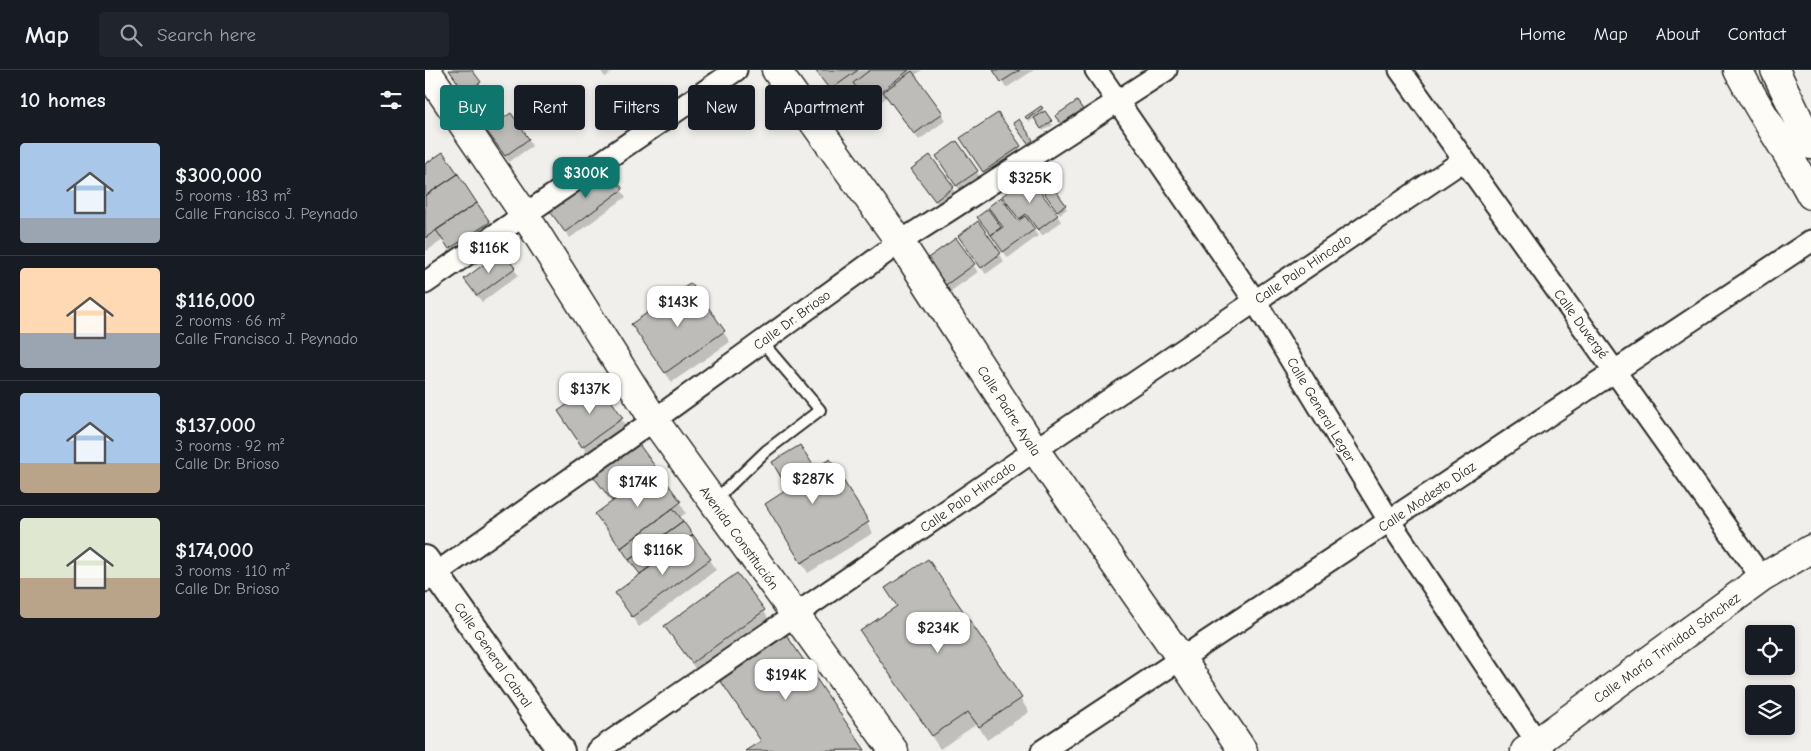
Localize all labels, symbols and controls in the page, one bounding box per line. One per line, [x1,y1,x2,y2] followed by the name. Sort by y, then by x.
[99,12,449,57] search box
[25,21,69,49] text: Map
[117,21,145,49] icon: search
[157,24,256,46] text: Search here
[1519,24,1566,45] text: Home
[1594,24,1628,45] text: Map
[1656,24,1700,45] text: About
[1728,24,1786,45] text: Contact
[440,85,504,130] chip: Buy
[514,85,585,130] chip: Rent
[595,85,678,130] chip: Filters
[688,85,755,130] chip: New
[765,85,882,130] chip: Apartment
[377,86,405,114] icon: filters
[20,88,106,112] text: 10 homes
[551,156,621,199] pin: $300K
[995,162,1065,204] pin: $325K
[60,163,120,223] icon: home
[175,163,262,187] text: $300,000
[564,164,608,182] text: $300K
[1009,169,1052,187] text: $325K
[175,187,291,205] text: 5 rooms · 183 m²
[175,205,358,223] text: Calle Francisco J. Peynado
[1251,230,1355,308] street label: Calle Palo Hincado
[454,232,524,274] pin: $116K
[469,239,509,257] text: $116K
[643,286,713,328] pin: $143K
[750,286,834,354] street label: Calle Dr. Brioso
[1550,286,1612,362] street label: Calle Duvergé
[60,288,120,348] icon: home
[175,288,255,312] text: $116,000
[658,293,698,311] text: $143K
[175,312,285,330] text: 2 rooms · 66 m²
[175,330,358,348] text: Calle Francisco J. Peynado
[1283,354,1359,466] street label: Calle General Leger
[973,363,1045,459] street label: Calle Padre Ayala
[555,372,625,415] pin: $137K
[570,380,610,398] text: $137K
[60,413,120,473] icon: home
[175,413,256,437] text: $137,000
[175,437,284,455] text: 3 rooms · 92 m²
[175,455,279,473] text: Calle Dr. Brioso
[917,458,1019,536] street label: Calle Palo Hincado
[1375,458,1479,536] street label: Calle Modesto Díaz
[778,462,848,505] pin: $287K
[603,466,673,508] pin: $174K
[792,470,834,488] text: $287K
[619,473,657,491] text: $174K
[696,483,782,593] street label: Avenida Constitución
[628,534,698,576] pin: $116K
[60,538,120,598] icon: home
[175,538,254,562] text: $174,000
[643,541,683,559] text: $116K
[175,562,290,580] text: 3 rooms · 110 m²
[175,580,279,598] text: Calle Dr. Brioso
[1590,589,1744,707] street label: Calle María Trinidad Sánchez
[450,599,536,711] street label: Calle General Cabral
[903,612,973,654] pin: $234K
[917,619,959,637] text: $234K
[1745,625,1795,735] map controls
[1745,625,1795,675] button: locate
[751,658,821,701] pin: $194K
[766,666,806,684] text: $194K
[1745,685,1795,735] button: layers

